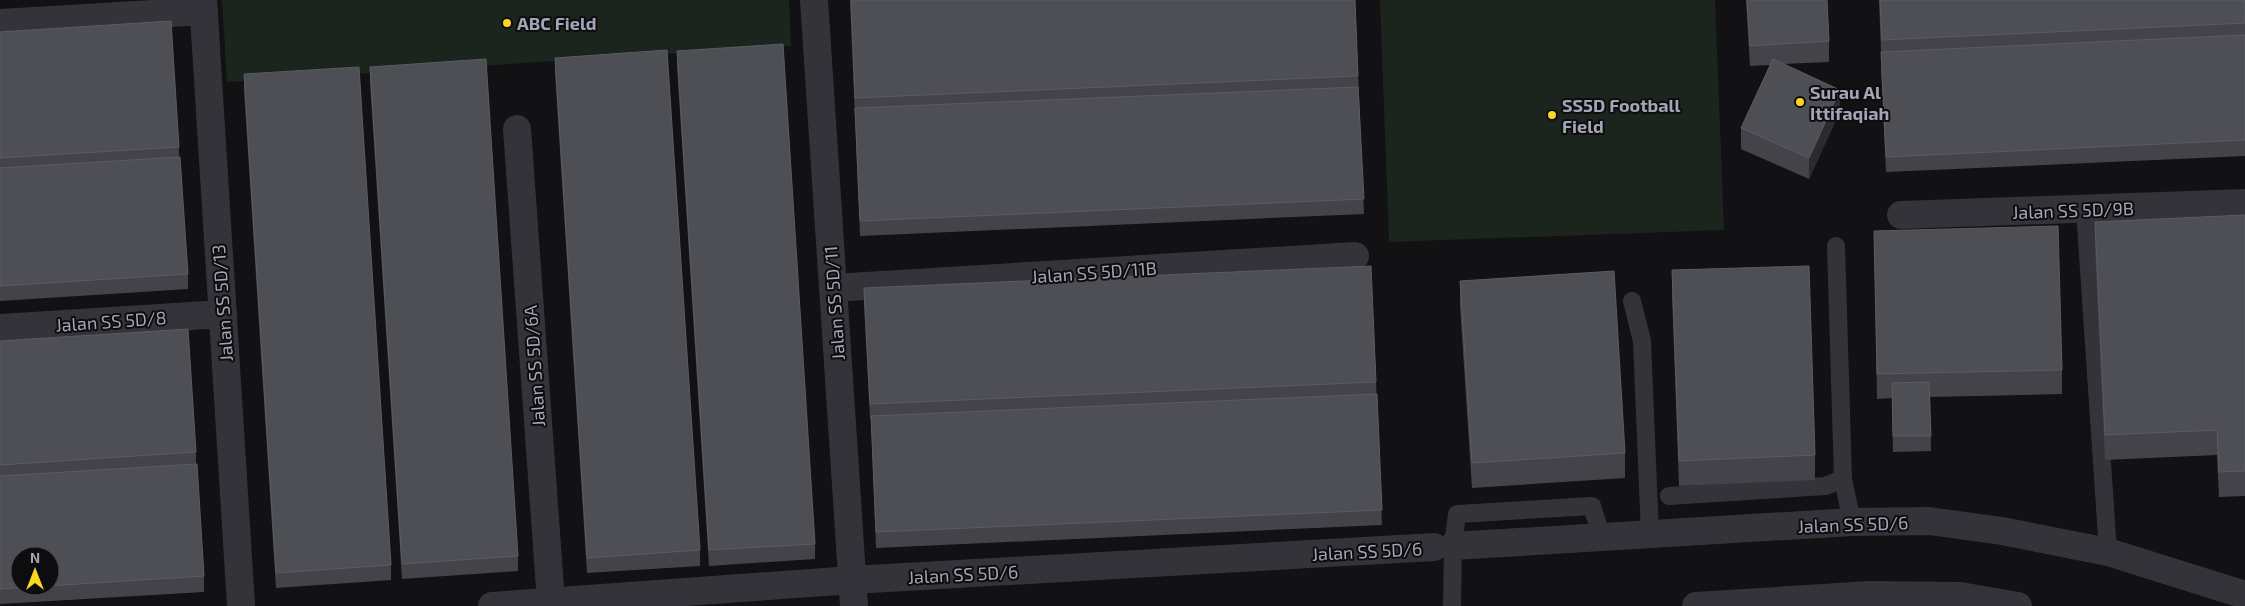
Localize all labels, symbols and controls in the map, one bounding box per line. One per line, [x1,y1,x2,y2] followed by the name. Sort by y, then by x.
[517,12,597,34] place label: ABC Field
[501,17,513,29] marker: ABC Field
[1810,81,1889,124] place label: Surau Al Ittifaqiah
[1562,94,1680,137] place label: SS5D Football Field
[1794,96,1806,108] marker: Surau Al Ittifaqiah
[1546,109,1558,121] marker: SS5D Football Field
[2012,197,2134,223] street label: Jalan SS 5D/9B
[207,244,237,362] street label: Jalan SS 5D/13
[819,245,849,361] street label: Jalan SS 5D/11
[1030,257,1158,287] street label: Jalan SS 5D/11B
[519,304,549,428] street label: Jalan SS 5D/6A
[55,306,167,336] street label: Jalan SS 5D/8
[1797,511,1909,537] street label: Jalan SS 5D/6
[1311,537,1423,565] street label: Jalan SS 5D/6
[10,546,60,596] north arrow
[30,549,40,566] text: N
[907,560,1019,588] street label: Jalan SS 5D/6

